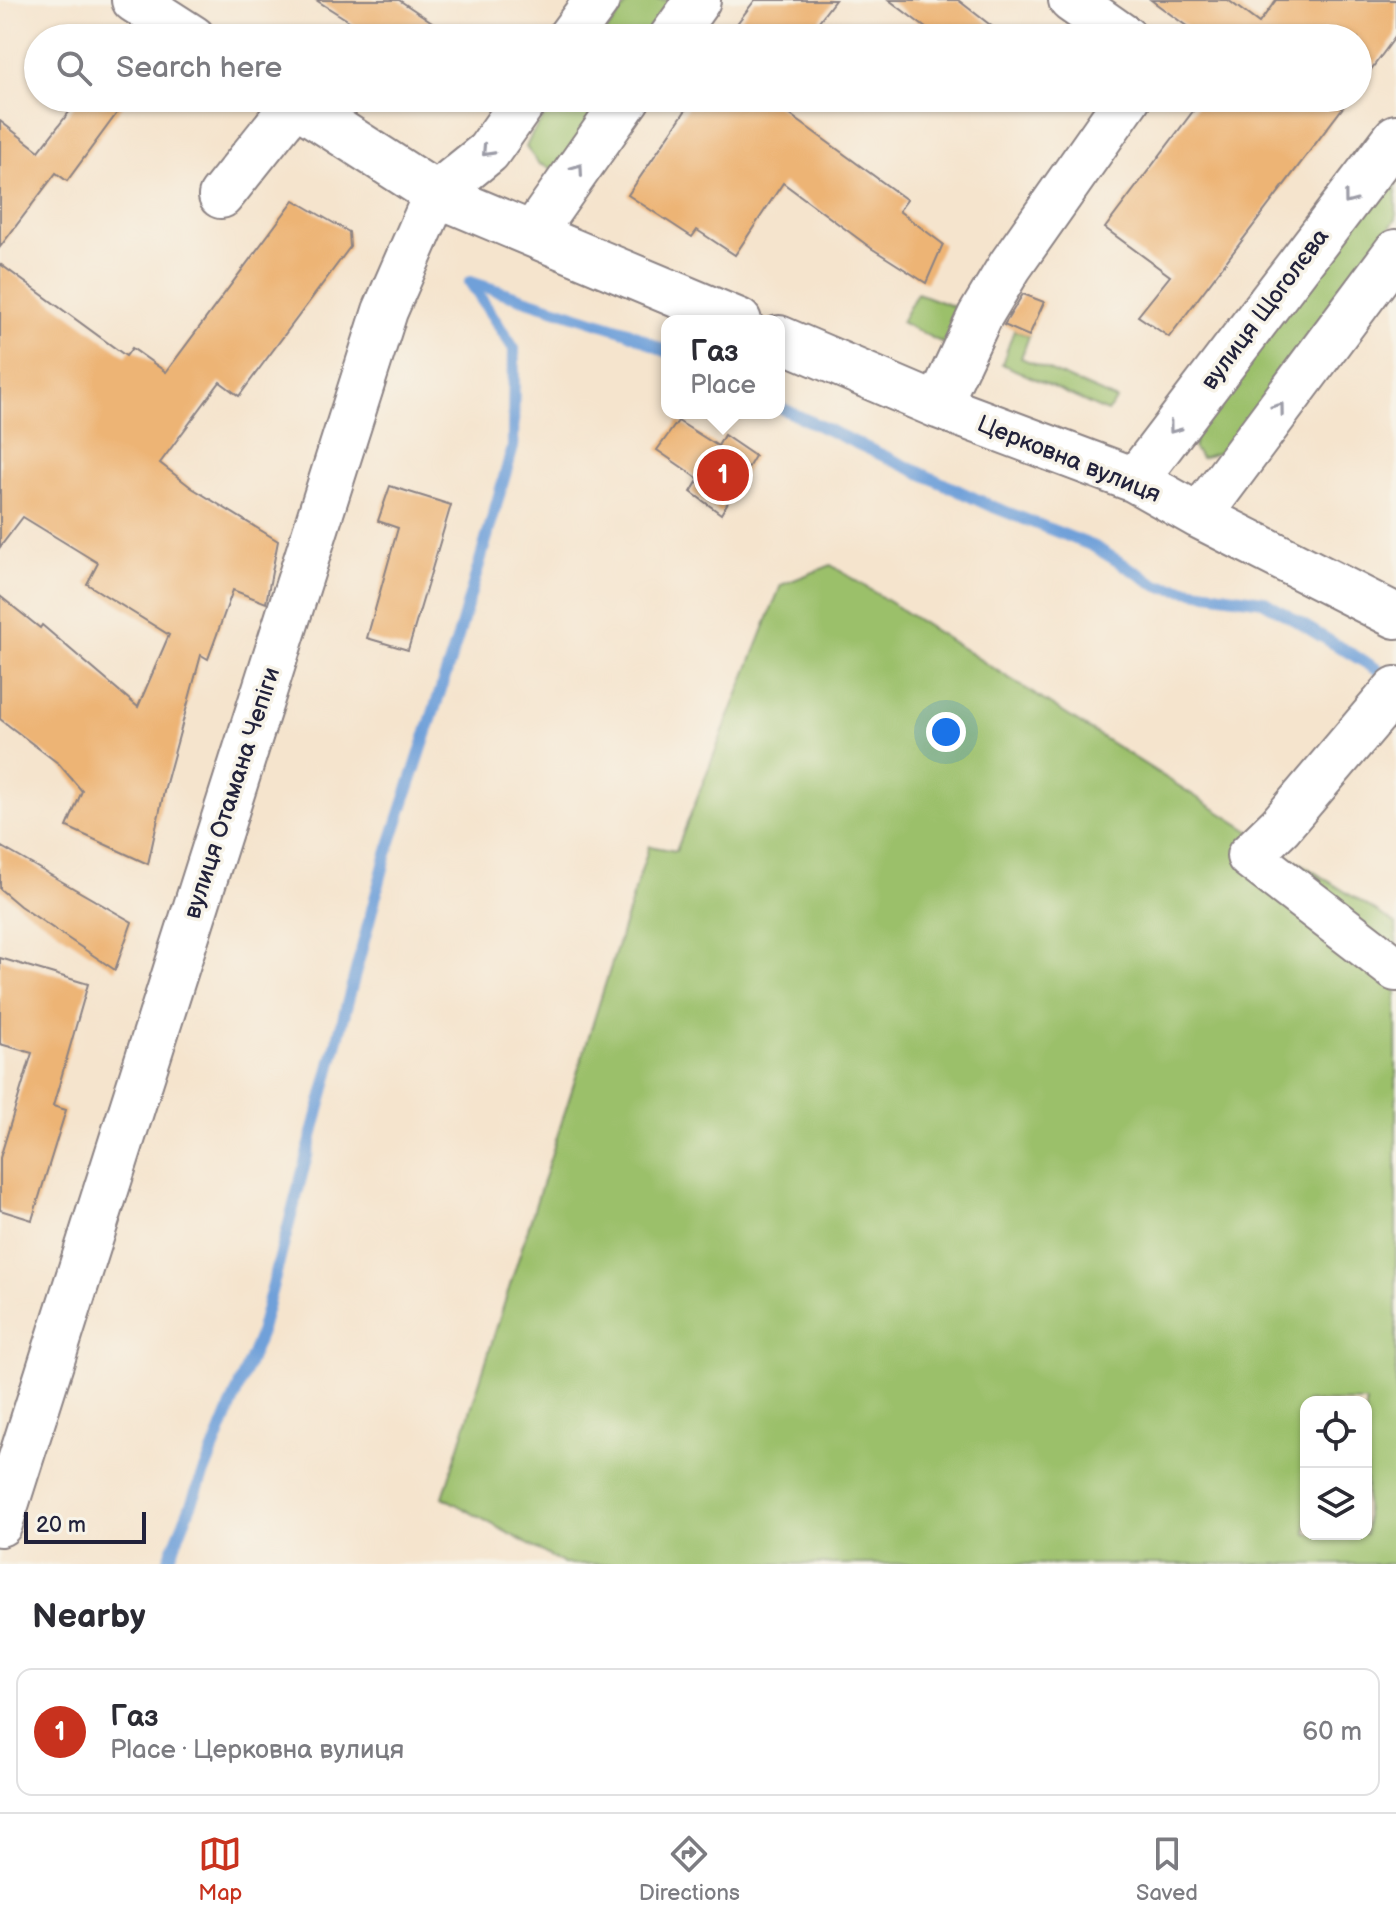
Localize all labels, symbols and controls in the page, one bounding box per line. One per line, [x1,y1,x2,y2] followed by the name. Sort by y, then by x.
[24,24,1372,112] search box
[52,46,96,90] icon: search
[116,50,282,86] text: Search here
[481,142,496,156] one-way arrow
[568,164,583,178] one-way arrow
[1344,190,1358,205] one-way arrow
[1195,223,1335,395] street label: вулиця Щоголєва
[661,315,785,419] popup
[690,334,739,370] text: Газ
[690,370,756,401] text: Place
[1270,403,1284,417] one-way arrow
[973,409,1165,509] street label: Церковна вулиця
[1170,420,1184,434] one-way arrow
[697,445,749,505] pin: 1
[178,664,286,922] street label: вулиця Отамана Чепіги
[926,712,966,752] your location
[1300,1396,1372,1540] map controls
[1300,1396,1372,1468] button: locate
[1300,1468,1372,1540] button: layers
[24,1508,146,1544] scale bar
[36,1512,86,1539] text: 20 m
[32,1596,146,1637] text: Nearby
[110,1699,159,1735] text: Газ
[55,1717,65,1748] text: 1
[1302,1717,1362,1748] text: 60 m
[110,1735,404,1766] text: Place · Церковна вулиця
[198,1832,242,1907] tab: Map
[639,1832,740,1907] tab: Directions
[1136,1832,1198,1907] tab: Saved

